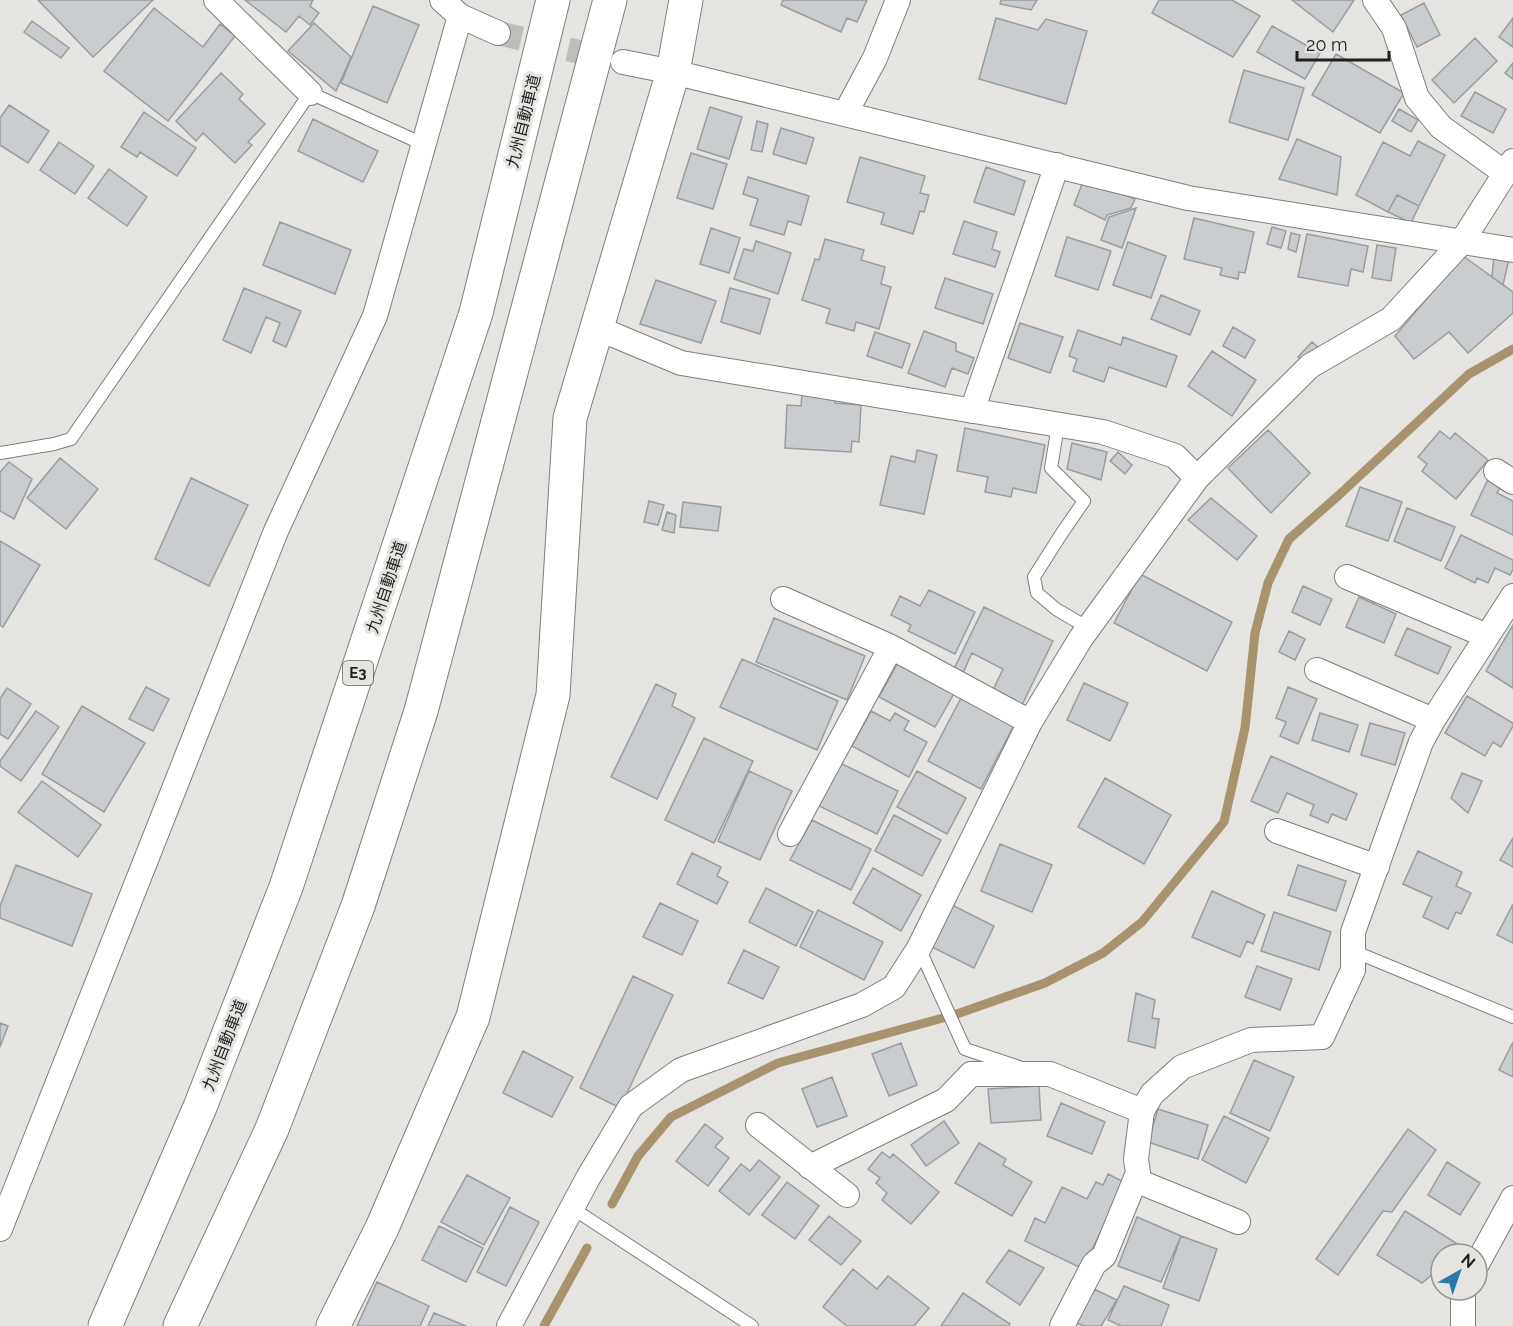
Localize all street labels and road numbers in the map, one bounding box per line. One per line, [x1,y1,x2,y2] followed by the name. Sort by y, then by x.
[503,72,544,170] street label: 九州自動車道
[363,539,410,636] street label: 九州自動車道
[343,661,373,685] road number: E3
[198,997,251,1093] street label: 九州自動車道

